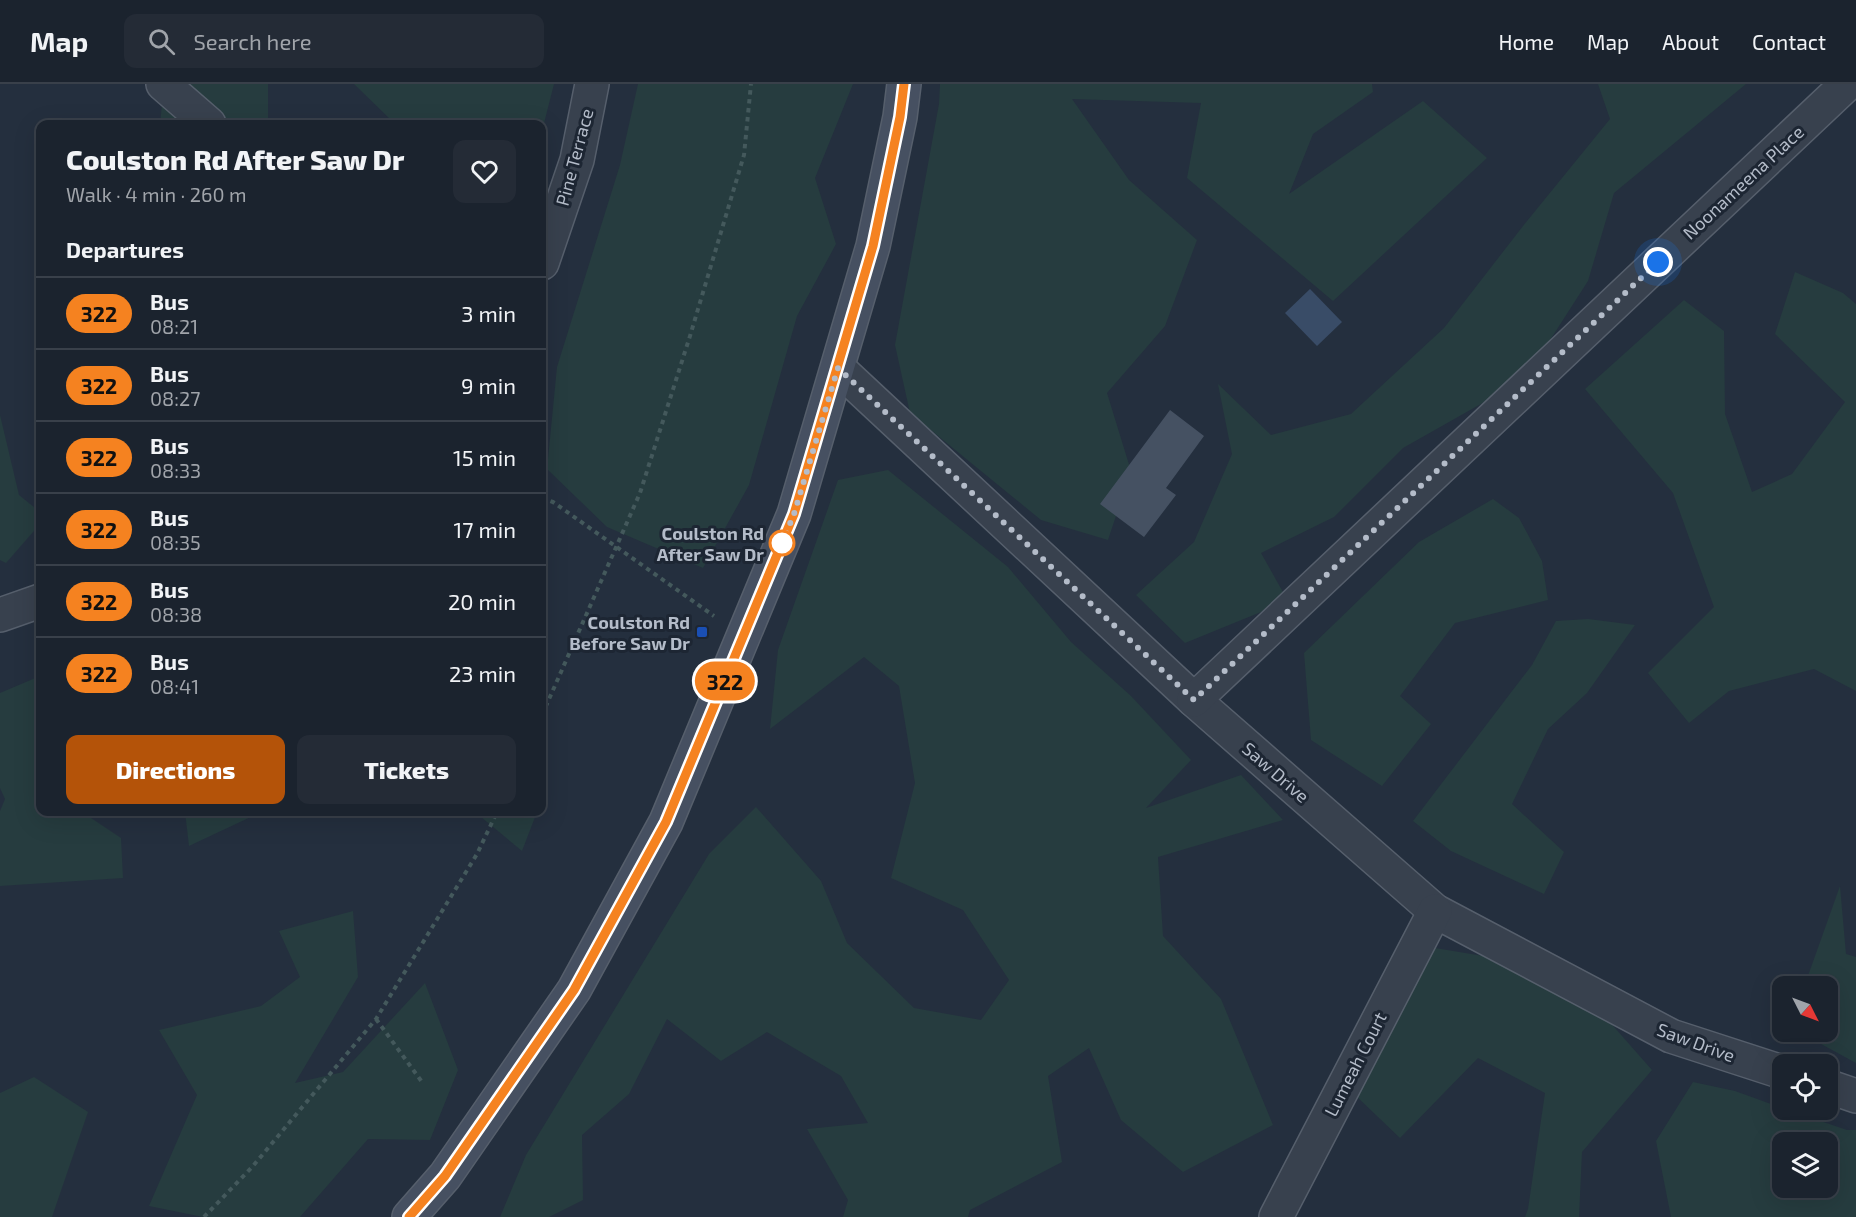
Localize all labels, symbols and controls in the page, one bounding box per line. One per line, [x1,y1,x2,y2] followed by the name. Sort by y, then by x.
[124,14,544,68] search box
[30,24,88,58] text: Map
[145,25,178,58] icon: search
[193,28,312,54] text: Search here
[1498,29,1554,54] text: Home
[1587,29,1629,54] text: Map
[1662,29,1719,54] text: About
[1752,29,1826,54] text: Contact
[550,106,598,208] street label: Pine Terrace
[1678,120,1808,244] street label: Noonameena Place
[453,140,516,203] button: heart
[66,142,404,176] text: Coulston Rd After Saw Dr
[66,182,246,206] text: Walk · 4 min · 260 m
[66,236,184,262] text: Departures
[1643,247,1673,277] your location
[150,288,189,314] text: Bus
[461,300,516,326] text: 3 min
[81,301,117,326] text: 322
[150,314,198,338] text: 08:21
[150,360,189,386] text: Bus
[461,372,516,398] text: 9 min
[81,373,117,398] text: 322
[150,386,200,410] text: 08:27
[150,432,189,458] text: Bus
[453,444,516,470] text: 15 min
[81,445,117,470] text: 322
[150,458,201,482] text: 08:33
[150,504,189,530] text: Bus
[454,516,516,542] text: 17 min
[81,517,117,542] text: 322
[657,522,764,565] place label: Coulston Rd After Saw Dr
[150,530,201,554] text: 08:35
[769,530,795,556] marker: Coulston Rd After Saw Dr
[150,576,189,602] text: Bus
[448,588,516,614] text: 20 min
[81,589,117,614] text: 322
[150,602,202,626] text: 08:38
[569,611,690,654] place label: Coulston Rd Before Saw Dr
[695,625,709,639] marker: Coulston Rd Before Saw Dr
[150,648,189,674] text: Bus
[449,660,516,686] text: 23 min
[81,661,117,686] text: 322
[690,662,760,700] line badge: 322
[707,669,743,694] text: 322
[150,674,199,698] text: 08:41
[66,735,285,804] button: Directions
[297,735,516,804] button: Tickets
[1238,737,1314,807] street label: Saw Drive
[1772,976,1838,1042] north arrow
[1772,976,1838,1198] map controls
[1319,1008,1391,1120] street label: Lumeah Court
[1654,1018,1738,1066] street label: Saw Drive
[1772,1054,1838,1120] button: locate
[1772,1132,1838,1198] button: layers

